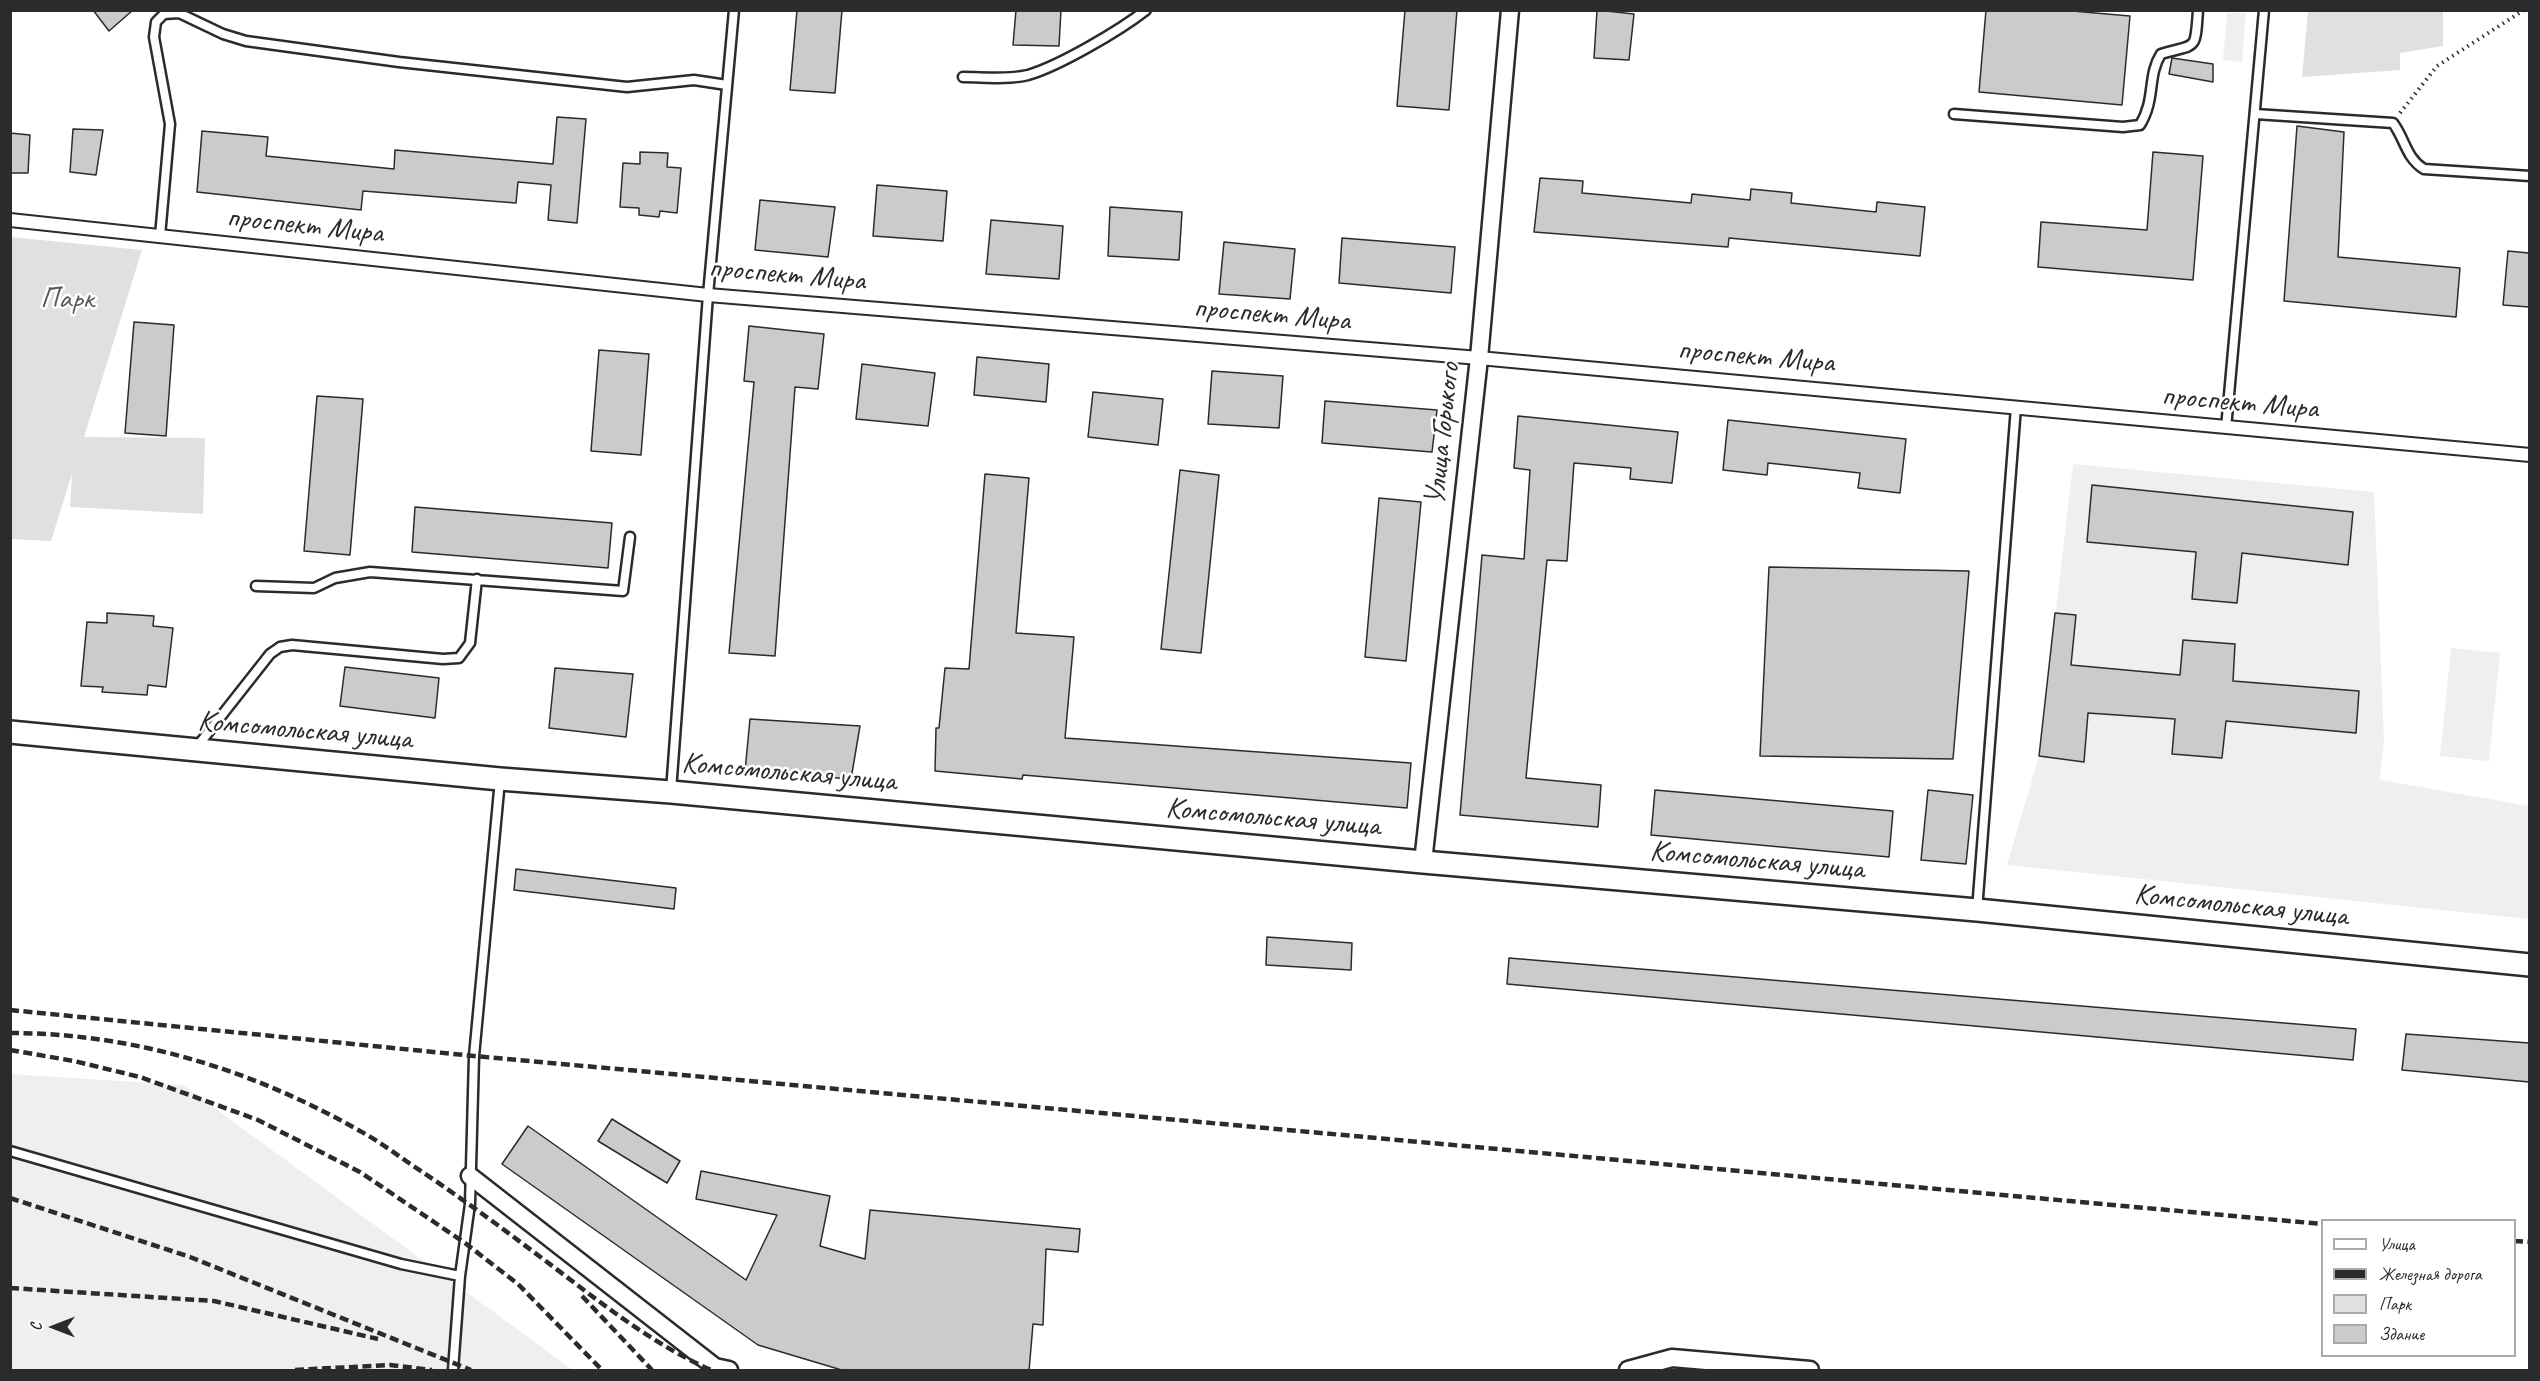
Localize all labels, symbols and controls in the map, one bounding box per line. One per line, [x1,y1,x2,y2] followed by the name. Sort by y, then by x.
[225,200,385,252] street label: проспект Мира
[707,250,867,300] street label: проспект Мира
[40,281,94,317] park label: Парк
[1192,290,1352,340] street label: проспект Мира
[1676,332,1836,382] street label: проспект Мира
[1418,361,1468,507] street label: Улица Горького
[2160,378,2320,428] street label: проспект Мира
[196,704,414,758] street label: Комсомольская улица
[680,746,898,800] street label: Комсомольская улица
[1164,791,1382,845] street label: Комсомольская улица
[1648,834,1866,888] street label: Комсомольская улица
[2132,877,2350,935] street label: Комсомольская улица
[2321,1219,2516,1357] legend
[2379,1233,2415,1255] text: Улица
[2379,1263,2482,1285] text: Железная дорога
[2379,1293,2411,1315] text: Парк
[24,1297,84,1357] north arrow
[26,1323,46,1331] text: С
[2379,1323,2424,1345] text: Здание

